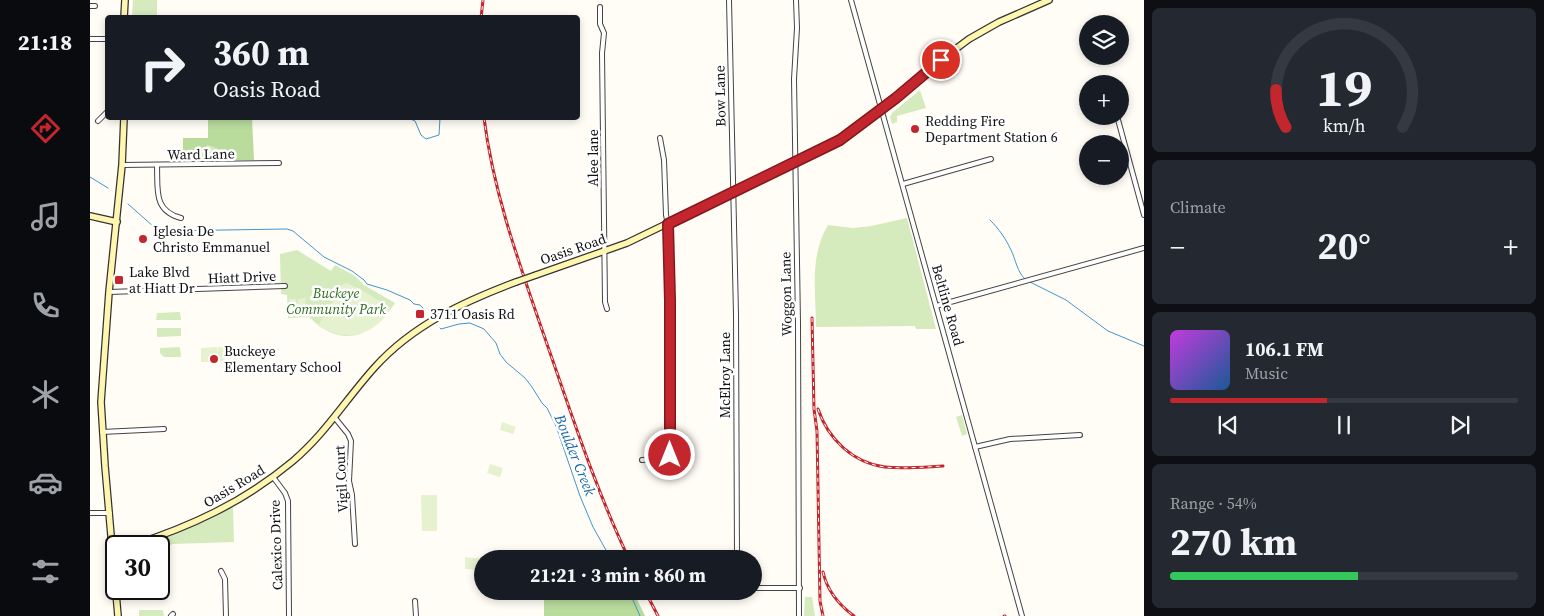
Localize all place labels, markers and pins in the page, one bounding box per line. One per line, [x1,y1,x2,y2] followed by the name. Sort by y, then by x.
[920,39,962,81] pin
[925,111,1058,147] place label: Redding Fire Department Station 6
[909,123,921,135] marker: Redding Fire Department Station 6
[153,221,270,257] place label: Iglesia De Christo Emmanuel
[137,233,149,245] marker: Iglesia De Christo Emmanuel
[129,262,195,298] place label: Lake Blvd at Hiatt Dr
[113,274,125,286] marker: Lake Blvd at Hiatt Dr
[430,304,515,324] place label: 3711 Oasis Rd
[414,308,426,320] marker: 3711 Oasis Rd
[224,341,342,377] place label: Buckeye Elementary School
[208,353,220,365] marker: Buckeye Elementary School

